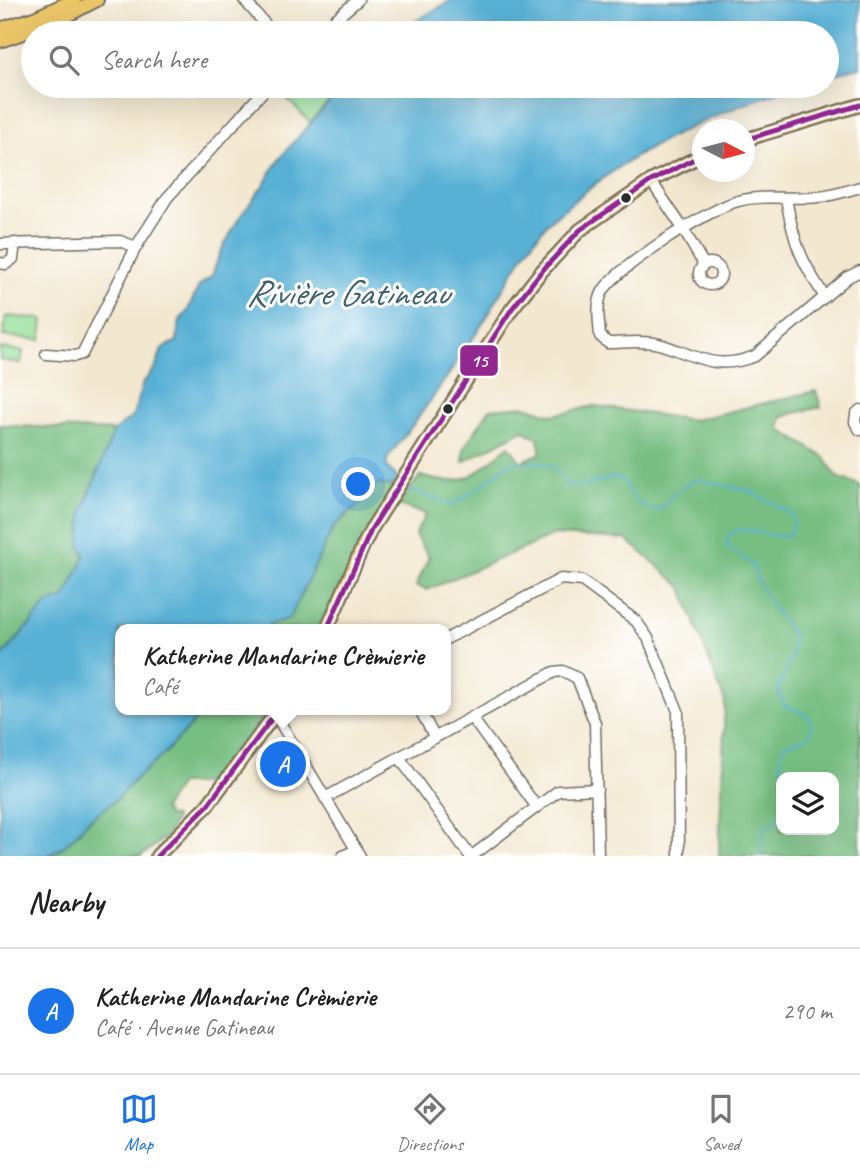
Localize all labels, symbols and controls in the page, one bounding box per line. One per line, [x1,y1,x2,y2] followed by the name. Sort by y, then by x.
[21,21,839,98] search box
[45,41,83,79] icon: search
[101,43,207,76] text: Search here
[692,119,755,182] north arrow
[619,191,633,205] unlabelled marker
[246,269,453,316] water label: Rivière Gatineau
[459,344,499,377] line badge: 15
[471,349,489,373] text: 15
[441,402,455,416] unlabelled marker
[341,467,375,501] your location
[115,624,451,715] popup
[143,639,423,672] text: Katherine Mandarine Crèmierie
[143,672,178,701] text: Café
[260,738,306,790] pin: A
[776,772,839,835] map controls
[776,772,839,835] button: layers
[28,883,104,921] text: Nearby
[95,980,376,1013] text: Katherine Mandarine Crèmierie
[45,997,57,1026] text: A
[783,997,832,1026] text: 290 m
[95,1013,273,1042] text: Café · Avenue Gatineau
[120,1090,158,1156] tab: Map
[397,1090,463,1156] tab: Directions
[702,1090,740,1156] tab: Saved

